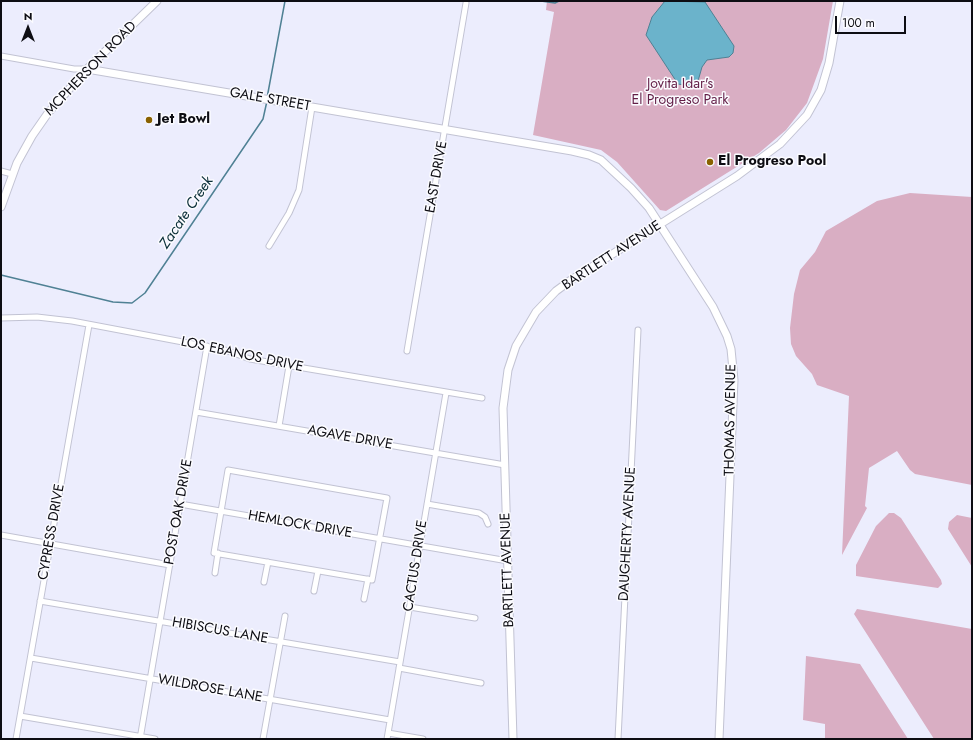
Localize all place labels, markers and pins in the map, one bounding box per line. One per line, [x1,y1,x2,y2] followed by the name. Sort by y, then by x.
[157,112,210,128] place label: Jet Bowl
[144,115,154,125] marker: Jet Bowl
[718,154,826,170] place label: El Progreso Pool
[705,157,715,167] marker: El Progreso Pool

